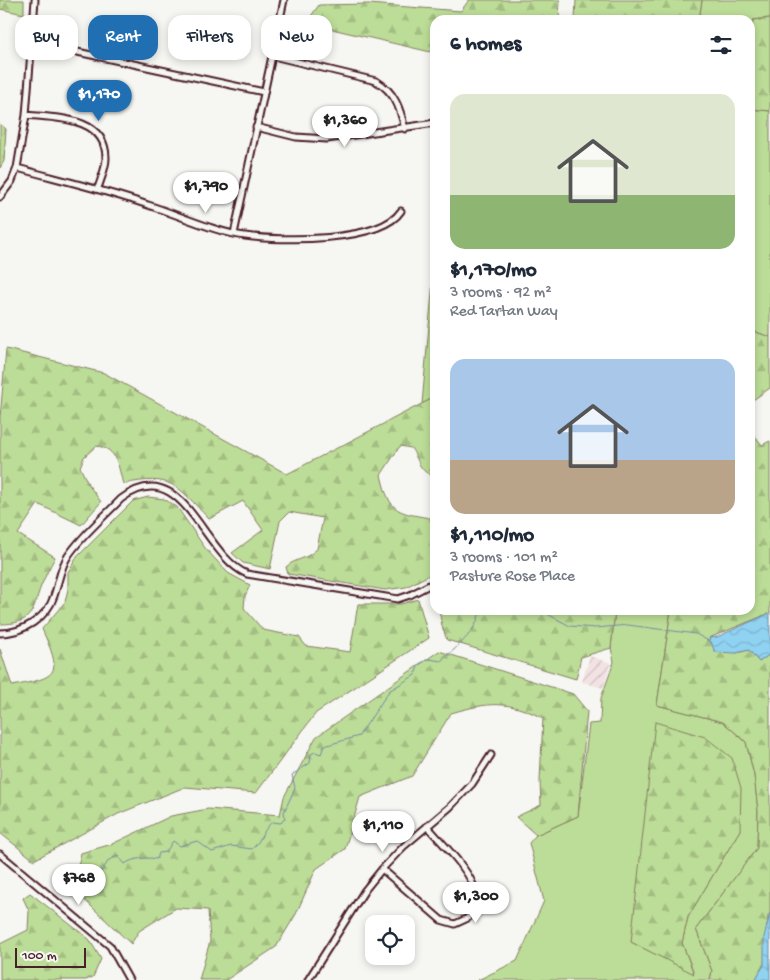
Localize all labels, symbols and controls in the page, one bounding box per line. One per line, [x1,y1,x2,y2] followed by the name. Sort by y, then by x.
[15,15,78,60] chip: Buy
[88,15,158,60] chip: Rent
[168,15,251,60] chip: Filters
[261,15,332,60] chip: New
[707,31,735,59] icon: filters
[450,33,521,58] text: 6 homes
[58,80,140,122] pin: $1,170
[78,86,120,105] text: $1,170
[304,106,386,148] pin: $1,360
[323,112,367,131] text: $1,360
[548,126,638,216] icon: home
[165,172,247,214] pin: $1,790
[184,178,228,197] text: $1,790
[450,259,537,284] text: $1,170/mo
[450,284,552,303] text: 3 rooms · 92 m²
[450,303,558,322] text: Red Tartan Way
[548,391,638,481] icon: home
[450,524,534,549] text: $1,110/mo
[450,549,558,568] text: 3 rooms · 101 m²
[450,568,575,587] text: Pasture Rose Place
[342,810,424,853] pin: $1,110
[363,817,403,836] text: $1,110
[49,864,109,906] pin: $768
[63,870,95,889] text: $768
[435,882,517,924] pin: $1,300
[453,888,499,907] text: $1,300
[365,915,415,965] map controls
[365,915,415,965] button: locate
[15,945,86,968] scale bar
[22,948,57,965] text: 100 m

